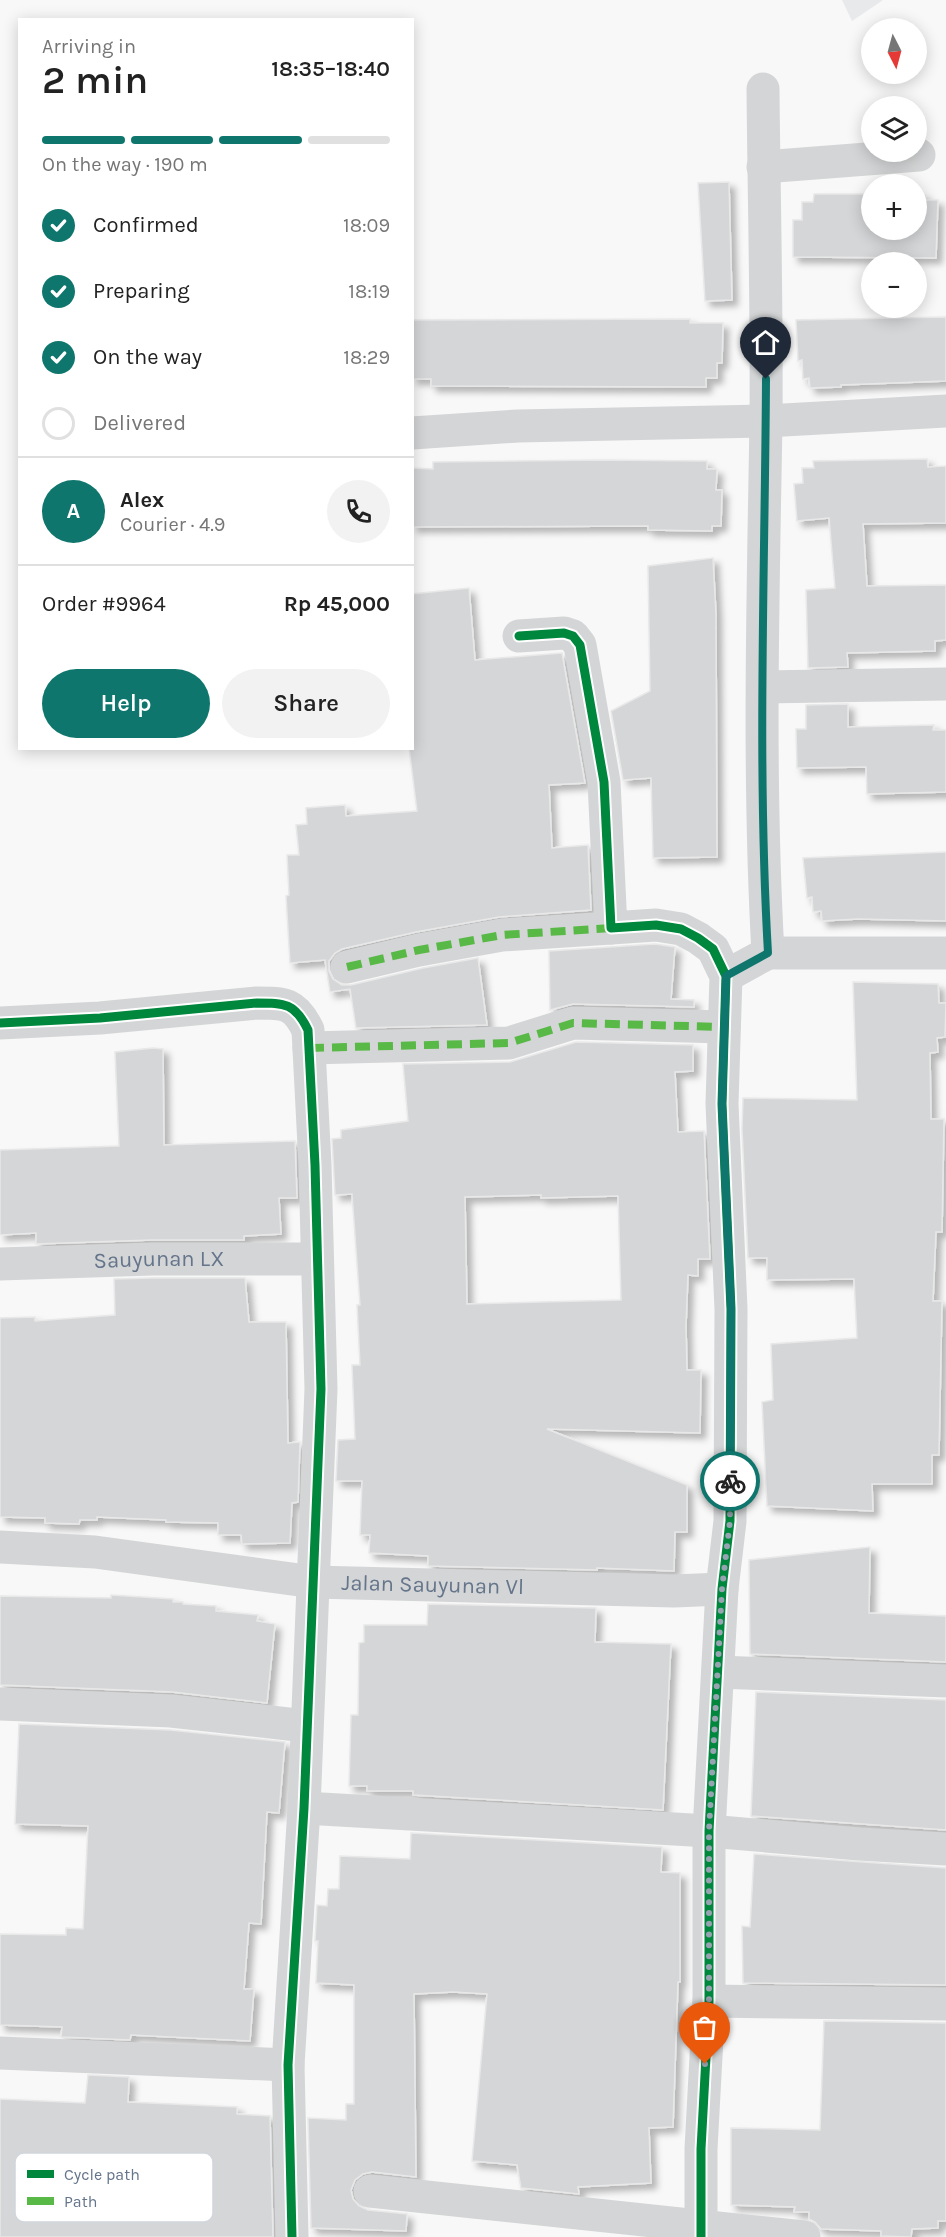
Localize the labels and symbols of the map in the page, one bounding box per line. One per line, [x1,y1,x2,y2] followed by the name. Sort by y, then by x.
[861,18,927,84] north arrow
[740,317,791,379] pin
[93,1246,224,1274] street label: Sauyunan LX
[700,1451,760,1511] courier
[341,1570,524,1600] street label: Jalan Sauyunan Vl
[679,2002,730,2064] pin
[15,2153,213,2222] legend
[64,2165,140,2184] text: Cycle path
[64,2192,97,2211] text: Path

